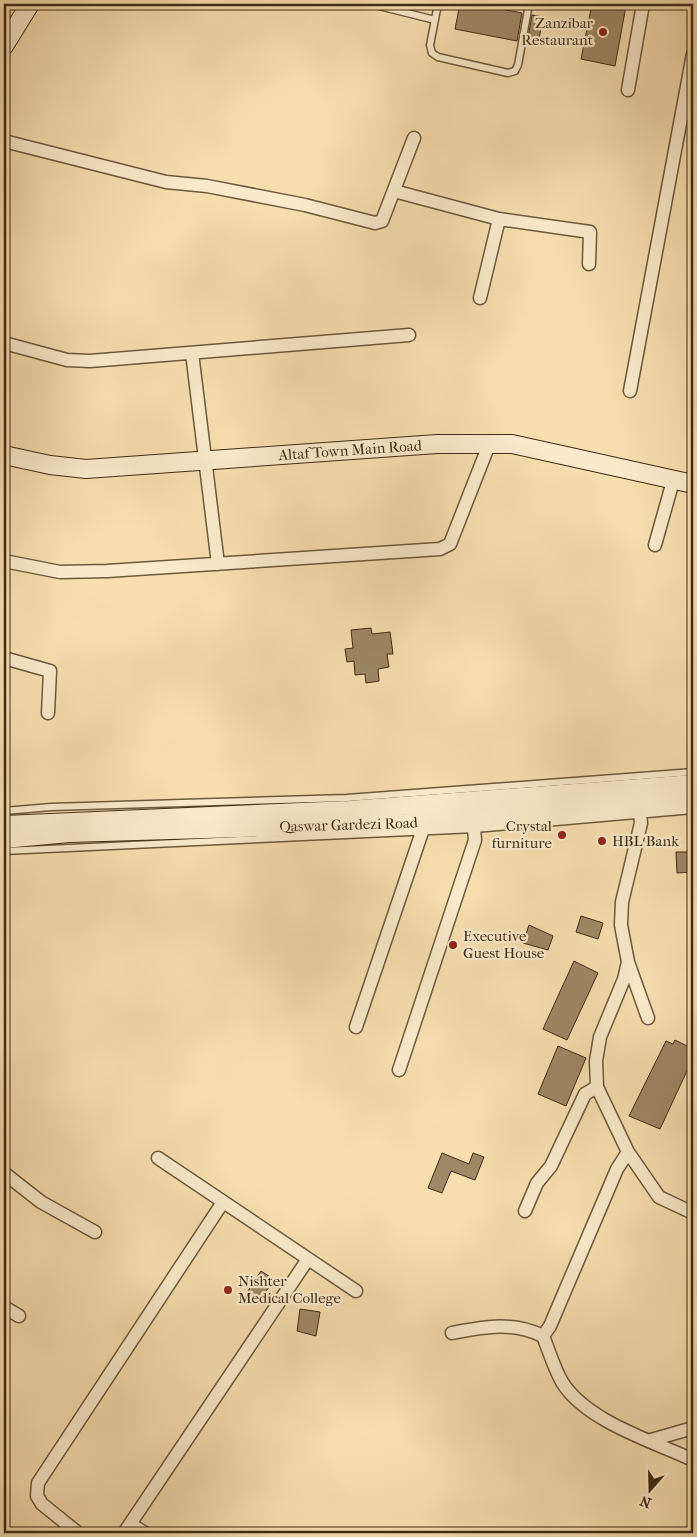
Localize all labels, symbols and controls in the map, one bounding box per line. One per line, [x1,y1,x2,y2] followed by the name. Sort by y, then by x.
[521,14,594,49] place label: Zanzibar Restaurant
[597,26,609,38] marker: Zanzibar Restaurant
[277,436,423,464] street label: Altaf Town Main Road
[279,813,419,836] street label: Qaswar Gardezi Road
[491,817,553,852] place label: Crystal furniture
[556,829,568,841] marker: Crystal furniture
[612,832,679,850] place label: HBL Bank
[596,835,608,847] marker: HBL Bank
[463,927,545,962] place label: Executive Guest House
[447,939,459,951] marker: Executive Guest House
[238,1272,342,1307] place label: Nishter Medical College
[222,1284,234,1296] marker: Nishter Medical College
[624,1464,674,1514] north arrow
[637,1492,654,1512] text: N

